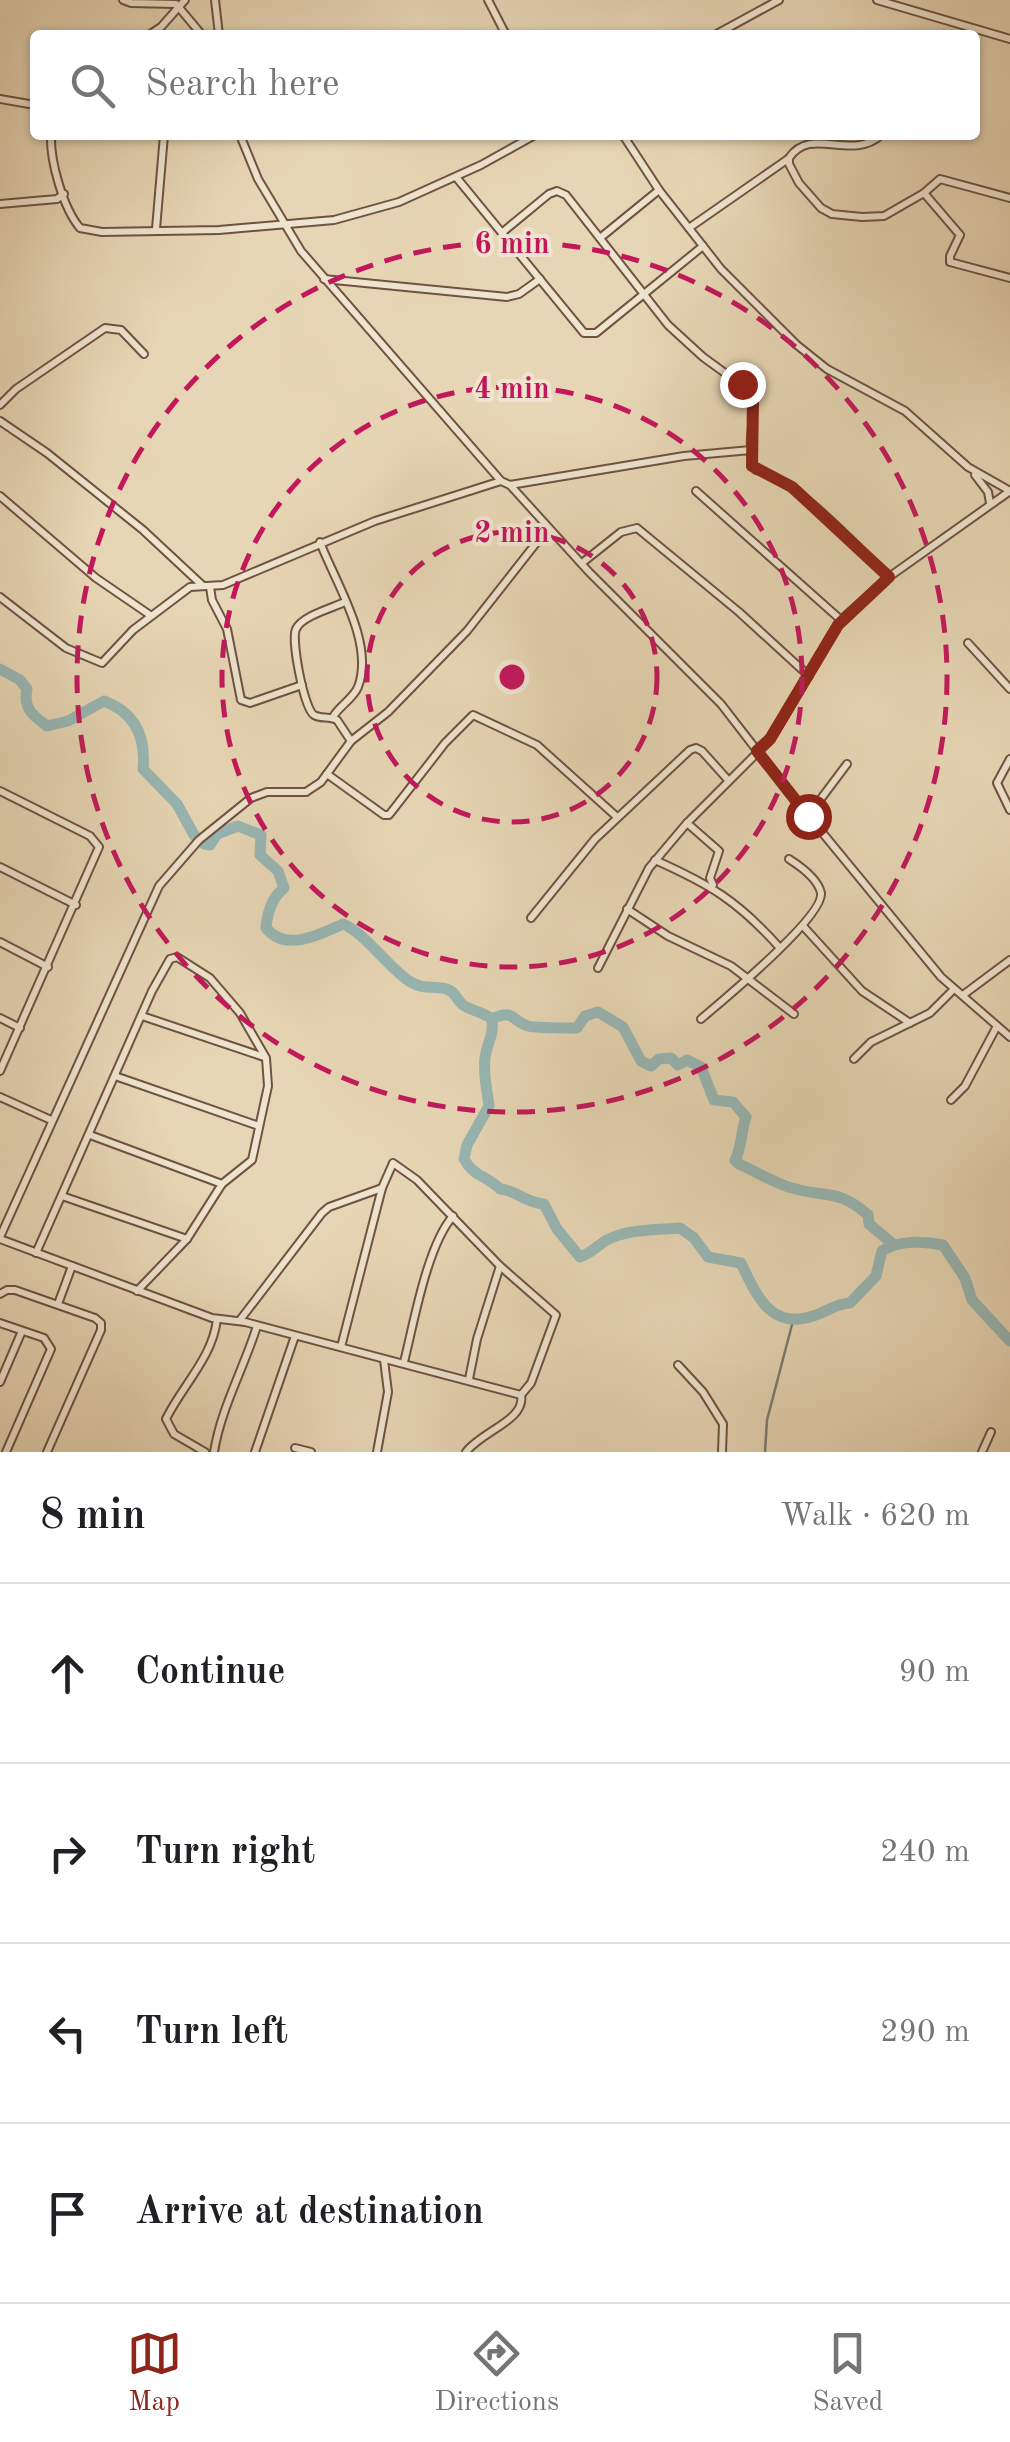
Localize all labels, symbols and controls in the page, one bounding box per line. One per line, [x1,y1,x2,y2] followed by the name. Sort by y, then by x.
[30,30,980,140] search box
[65,58,120,113] icon: search
[145,66,340,104] text: Search here
[474,230,550,260] text: 6 min
[720,362,766,408] route end
[474,375,550,405] text: 4 min
[474,519,550,549] text: 2 min
[494,659,530,695] centre of rings
[786,794,832,840] route start
[40,1496,146,1538] text: 8 min
[780,1501,970,1533] text: Walk · 620 m
[40,1646,95,1701] icon: ahead
[135,1654,285,1692] text: Continue
[899,1657,970,1689] text: 90 m
[40,1826,95,1881] icon: right
[135,1834,315,1872] text: Turn right
[880,1837,970,1869] text: 240 m
[40,2006,95,2061] icon: left
[135,2014,288,2052] text: Turn left
[880,2017,970,2049] text: 290 m
[40,2186,95,2241] icon: arrive
[135,2194,484,2232] text: Arrive at destination
[127,2326,182,2421] tab: Map
[435,2326,559,2421] tab: Directions
[812,2326,883,2421] tab: Saved

